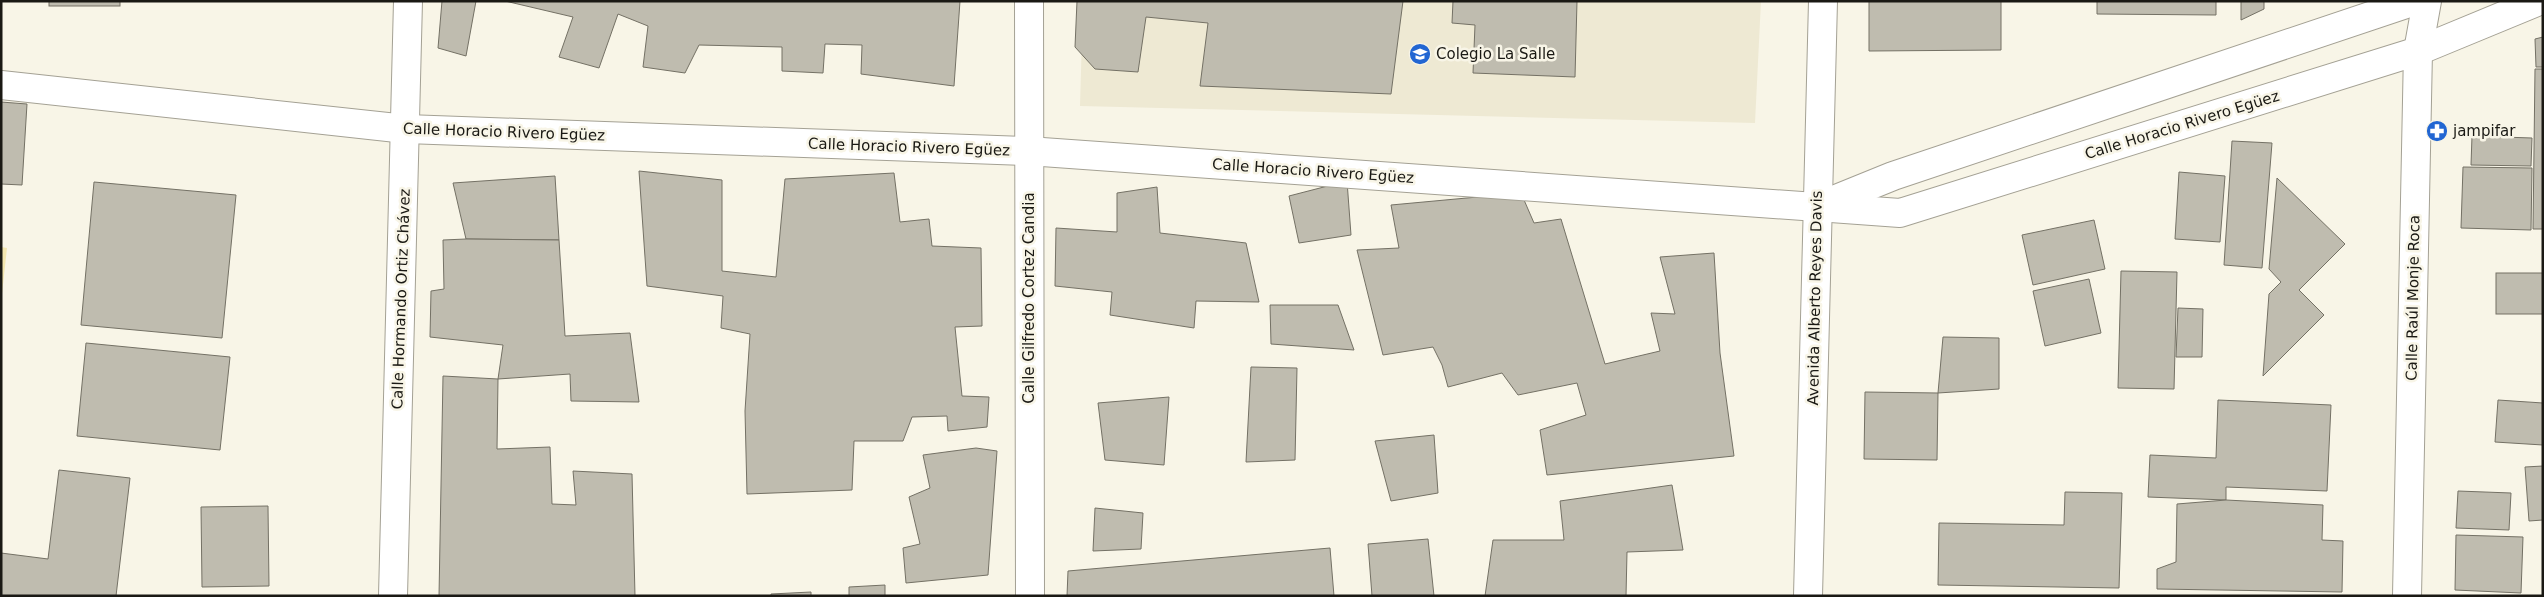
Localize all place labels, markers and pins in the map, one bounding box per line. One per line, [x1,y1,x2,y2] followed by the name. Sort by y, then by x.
[1408,42,1432,66] school or university icon: Colegio La Salle
[1436,45,1555,63] place label: Colegio La Salle
[2425,119,2449,143] pharmacy icon: jampifar
[2452,122,2516,140] place label: jampifar

